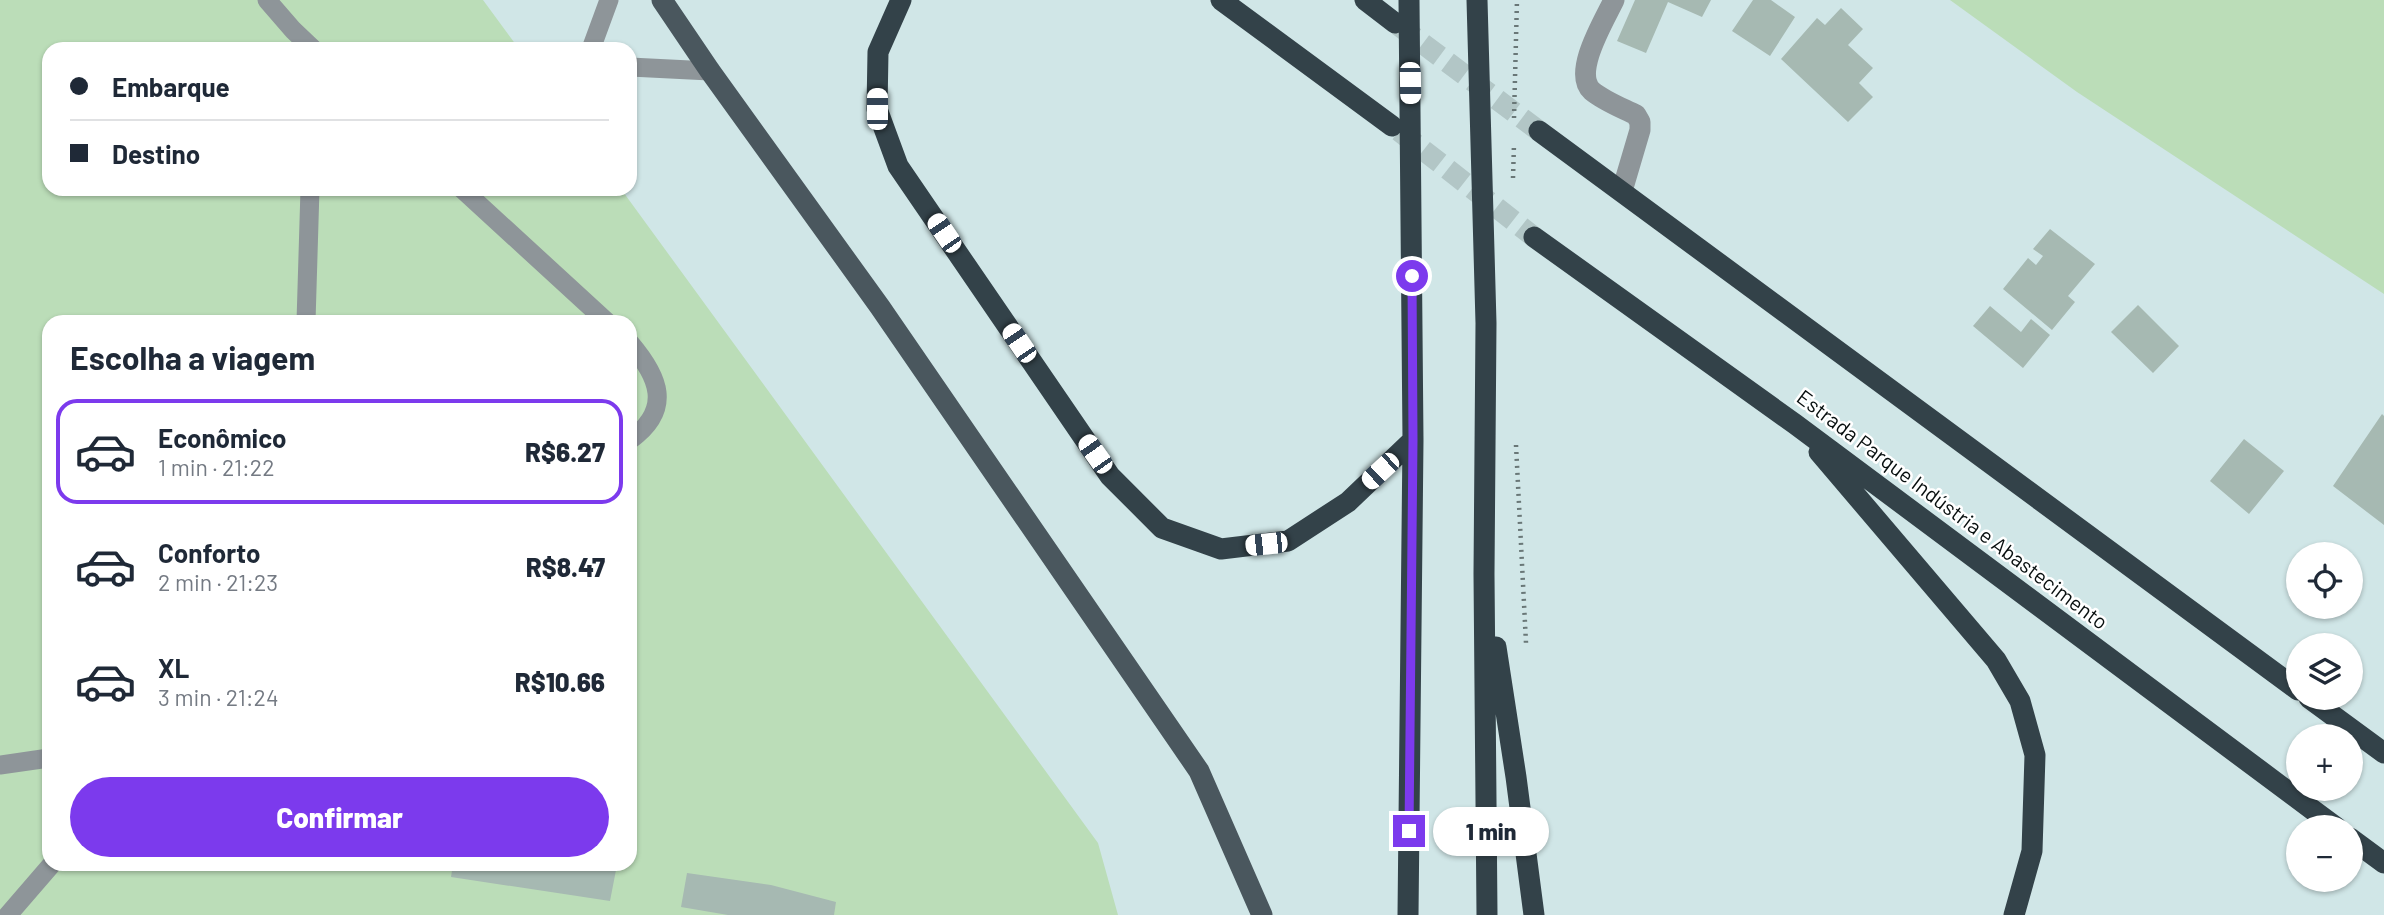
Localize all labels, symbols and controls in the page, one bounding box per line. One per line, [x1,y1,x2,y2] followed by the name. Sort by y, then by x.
[1400,62,1421,104] car
[112,71,230,102] text: Embarque
[867,88,888,130] car
[112,138,200,169] text: Destino
[924,210,965,256] car
[1396,260,1428,292] route start
[999,320,1040,366] car
[70,338,315,376] text: Escolha a viagem
[1793,384,2113,634] street label: Estrada Parque Indústria e Abastecimento
[74,420,137,483] icon: car
[158,422,287,453] text: Econômico
[1075,431,1116,477] car
[525,436,605,467] text: R$6.27
[1358,449,1403,493] car
[158,453,274,481] text: 1 min · 21:22
[1245,531,1288,557] car
[74,535,137,598] icon: car
[158,537,261,568] text: Conforto
[2286,542,2363,892] map controls
[2286,542,2363,619] button: locate
[526,551,605,582] text: R$8.47
[158,568,278,596] text: 2 min · 21:23
[2286,633,2363,710] button: layers
[74,650,137,713] icon: car
[158,652,189,683] text: XL
[515,666,605,697] text: R$10.66
[158,683,279,711] text: 3 min · 21:24
[2286,724,2363,801] button: +
[70,777,609,857] button: Confirmar
[1434,806,1549,856] callout: 1 min
[1393,815,1425,847] route end
[2286,815,2363,892] button: −
[1466,817,1516,845] text: 1 min

